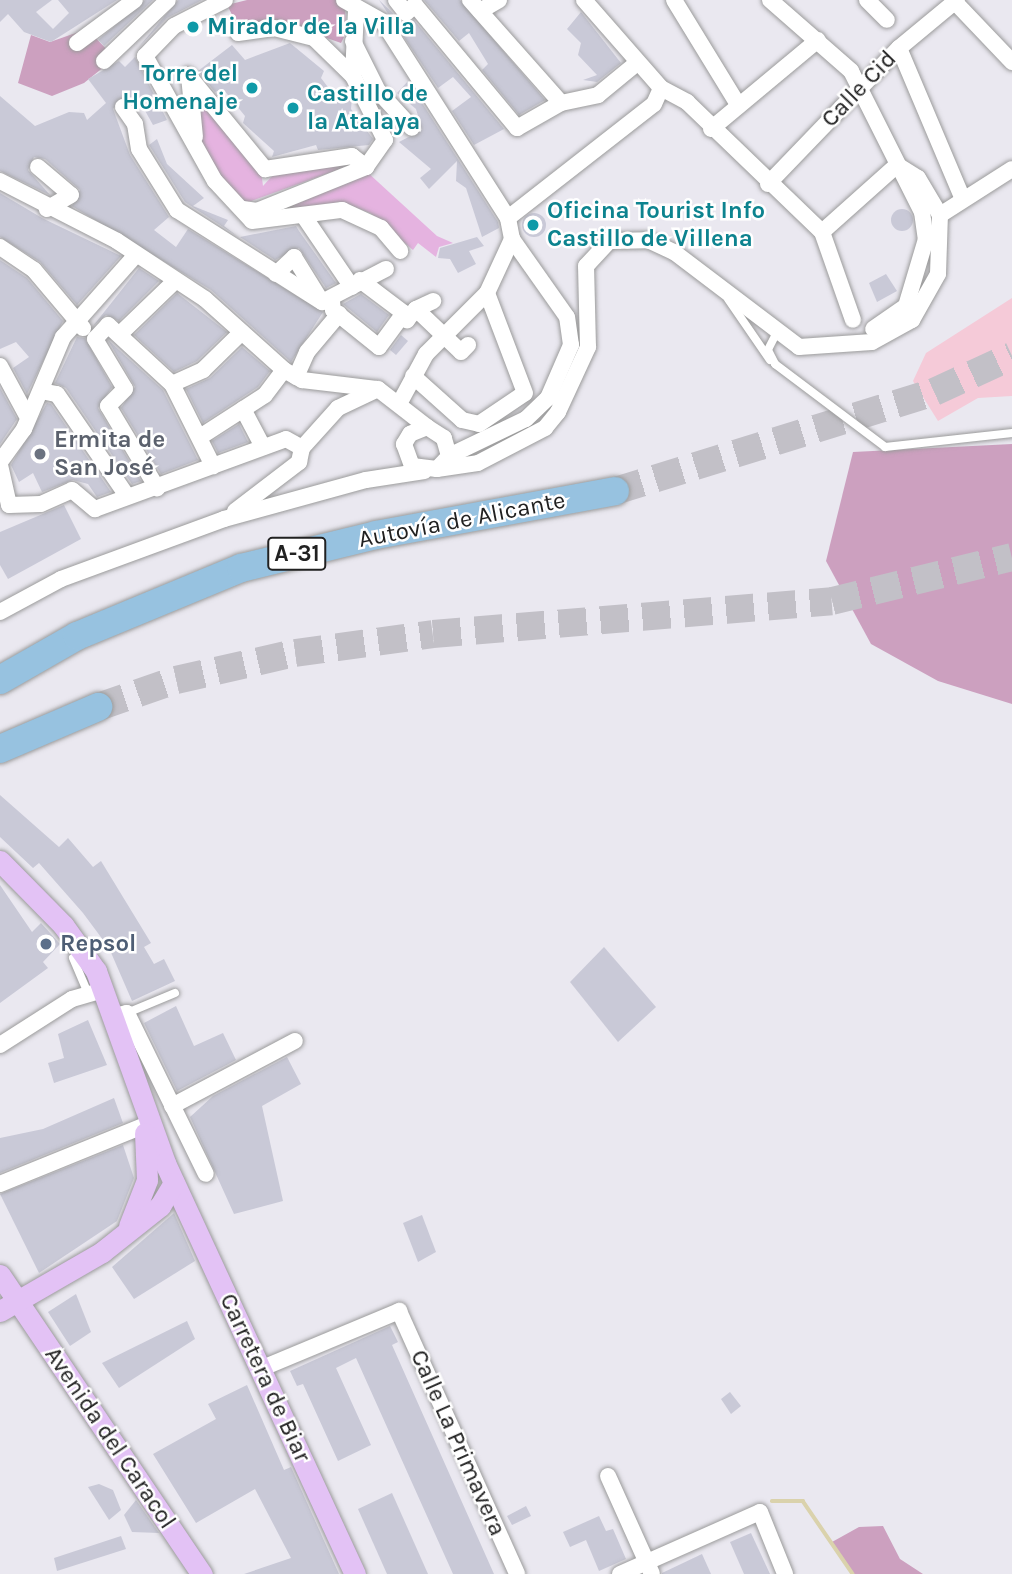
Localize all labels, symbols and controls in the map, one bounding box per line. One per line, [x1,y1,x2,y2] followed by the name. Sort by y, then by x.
[207,13,415,41] place label: Mirador de la Villa
[185,19,201,35] marker: Mirador de la Villa
[815,45,903,133] street label: Calle Cid
[122,60,238,116] place label: Torre del Homenaje
[244,80,260,96] marker: Torre del Homenaje
[307,80,428,136] place label: Castillo de la Atalaya
[285,100,301,116] marker: Castillo de la Atalaya
[547,197,765,253] place label: Oficina Tourist Info Castillo de Villena
[525,217,541,233] marker: Oficina Tourist Info Castillo de Villena
[54,426,165,482] place label: Ermita de San José
[32,446,48,462] marker: Ermita de San José
[356,486,568,554] street label: Autovía de Alicante
[267,534,327,574] road number: A-31
[60,930,136,958] place label: Repsol
[38,936,54,952] marker: Repsol
[213,1289,317,1467] street label: Carretera de Biar
[38,1341,182,1535] street label: Avenida del Caracol
[404,1346,512,1540] street label: Calle La Primavera

